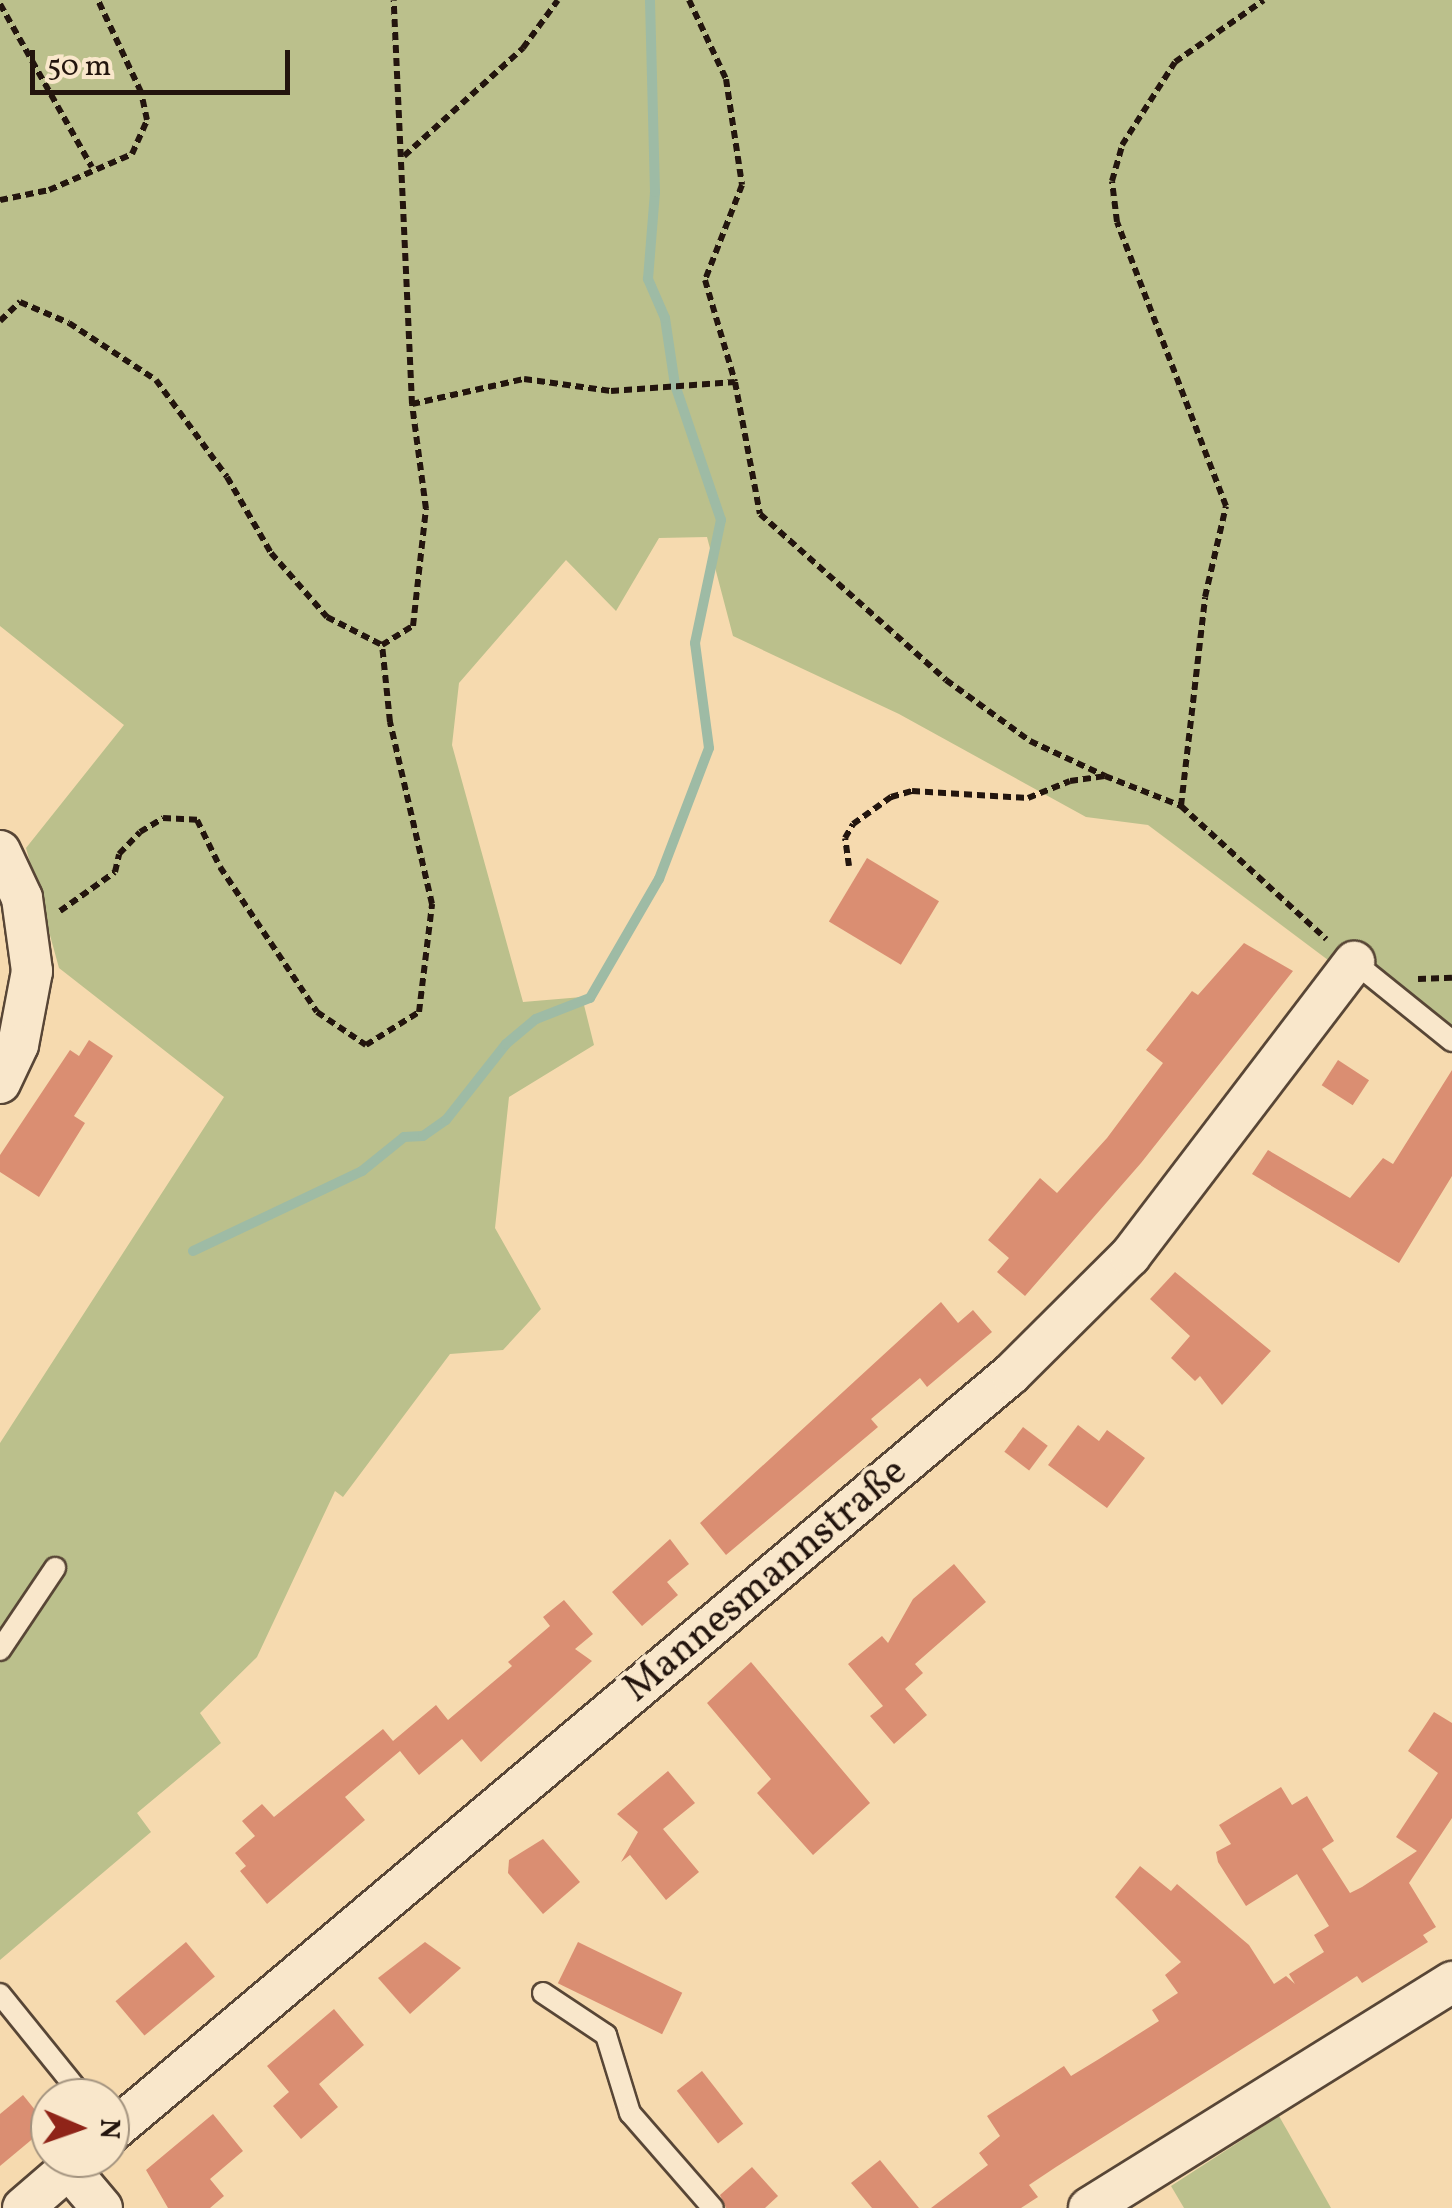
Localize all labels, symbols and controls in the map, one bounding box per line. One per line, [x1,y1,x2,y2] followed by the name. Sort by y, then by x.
[35,30,295,92] scale bar
[47,46,111,88] text: 50 m
[615,1449,917,1713] street label: Mannesmannstraße
[30,2078,130,2178] north arrow
[89,2118,128,2140] text: N

